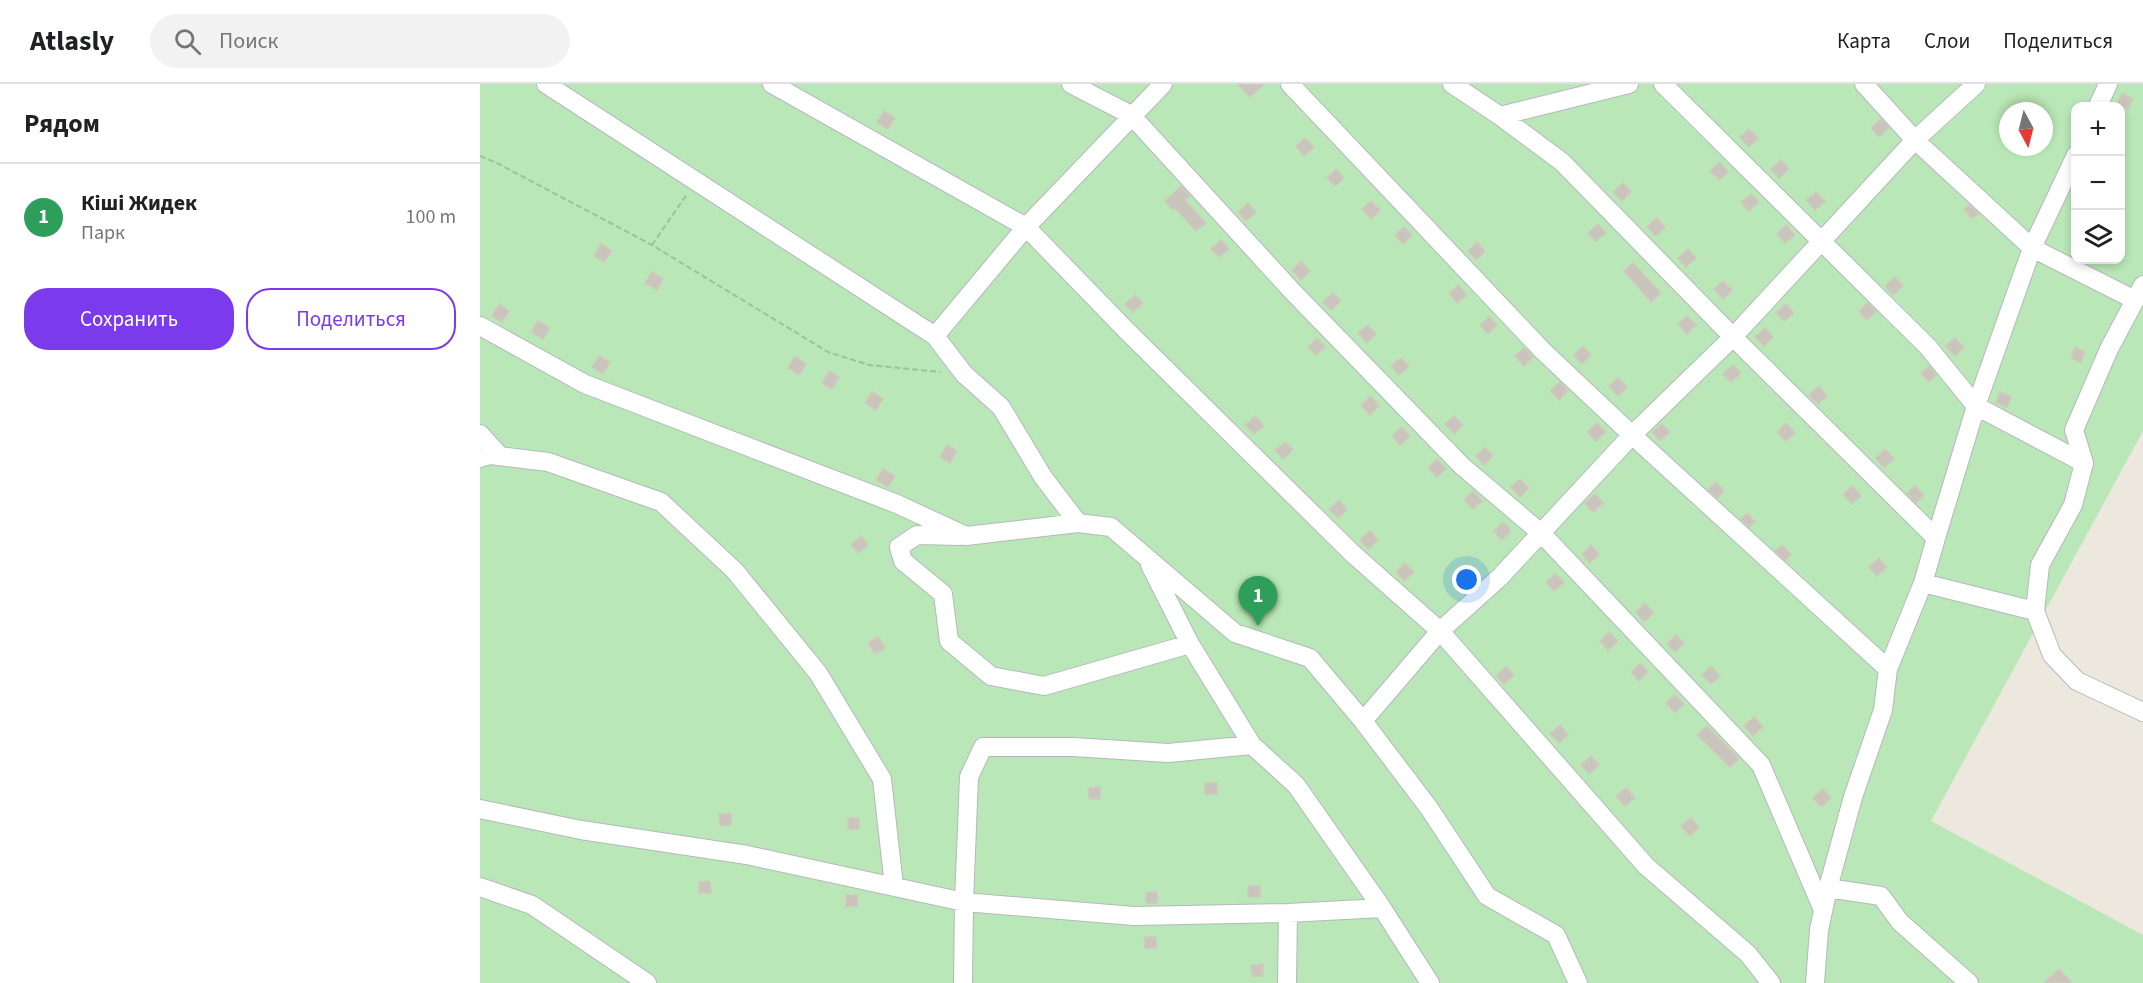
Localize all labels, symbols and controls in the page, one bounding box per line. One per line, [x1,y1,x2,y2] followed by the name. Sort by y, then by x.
[150,14,570,68] search box
[30,21,114,61] text: Atlasly
[171,25,204,58] icon: search
[219,25,279,57] text: Поиск
[1837,26,1891,56] text: Карта
[1924,26,1970,56] text: Слои
[2003,26,2113,56] text: Поделиться
[1999,102,2053,156] north arrow
[2071,102,2125,264] map controls
[2071,102,2125,156] button: +
[24,105,100,142] text: Рядом
[2071,156,2125,210] button: −
[81,187,197,219] text: Кіші Жидек
[38,203,49,231] text: 1
[406,203,456,231] text: 100 m
[2071,210,2125,264] button: layers
[81,219,125,247] text: Парк
[24,288,234,350] button: Сохранить
[246,288,456,350] button: Поделиться
[1452,565,1481,594] your location
[1238,576,1278,626] pin: 1

